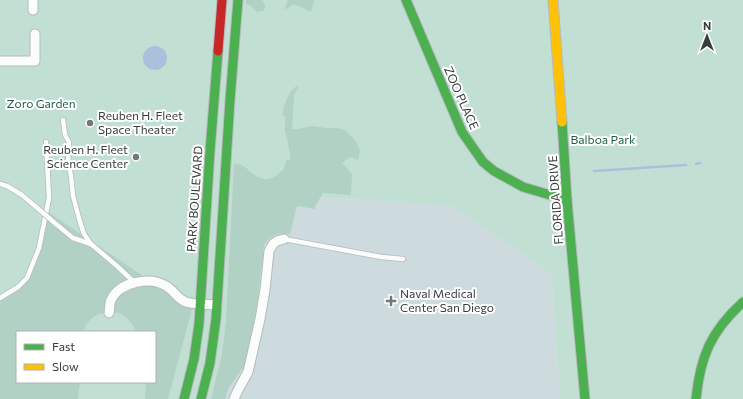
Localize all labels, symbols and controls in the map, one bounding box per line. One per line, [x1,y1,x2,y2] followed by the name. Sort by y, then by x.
[687,16,727,56] north arrow
[703,19,711,32] text: N
[442,64,482,131] street label: ZOO PLACE
[6,96,76,110] park label: Zoro Garden
[98,108,183,136] place label: Reuben H. Fleet Space Theater
[85,118,95,128] marker: Reuben H. Fleet Space Theater
[570,132,636,146] park label: Balboa Park
[43,142,128,170] place label: Reuben H. Fleet Science Center
[183,145,205,252] street label: PARK BOULEVARD
[131,152,141,162] marker: Reuben H. Fleet Science Center
[545,155,565,245] street label: FLORIDA DRIVE
[400,286,494,314] place label: Naval Medical Center San Diego
[385,295,397,307] marker: Naval Medical Center San Diego
[16,331,156,383] legend
[52,339,75,353] text: Fast
[52,359,79,373] text: Slow

